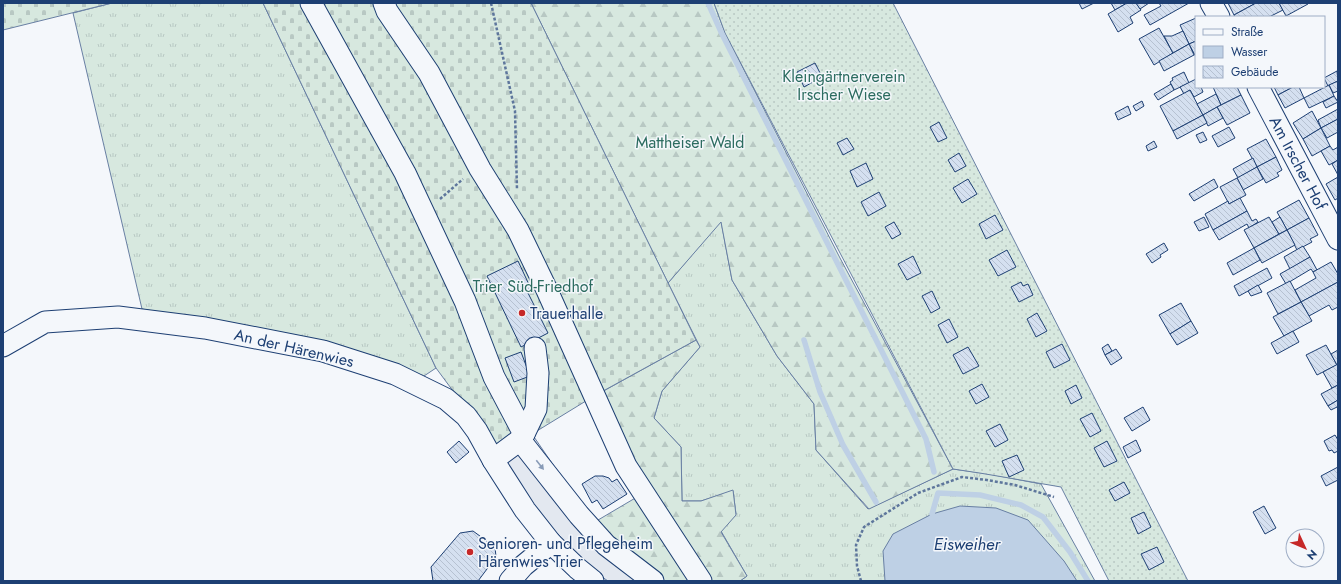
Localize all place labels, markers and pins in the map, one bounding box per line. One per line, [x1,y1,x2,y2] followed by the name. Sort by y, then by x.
[530,302,603,325] place label: Trauerhalle
[517,308,527,318] marker: Trauerhalle
[478,532,653,573] place label: Senioren- und Pflegeheim Härenwies Trier
[465,547,475,557] marker: Senioren- und Pflegeheim Härenwies Trier

